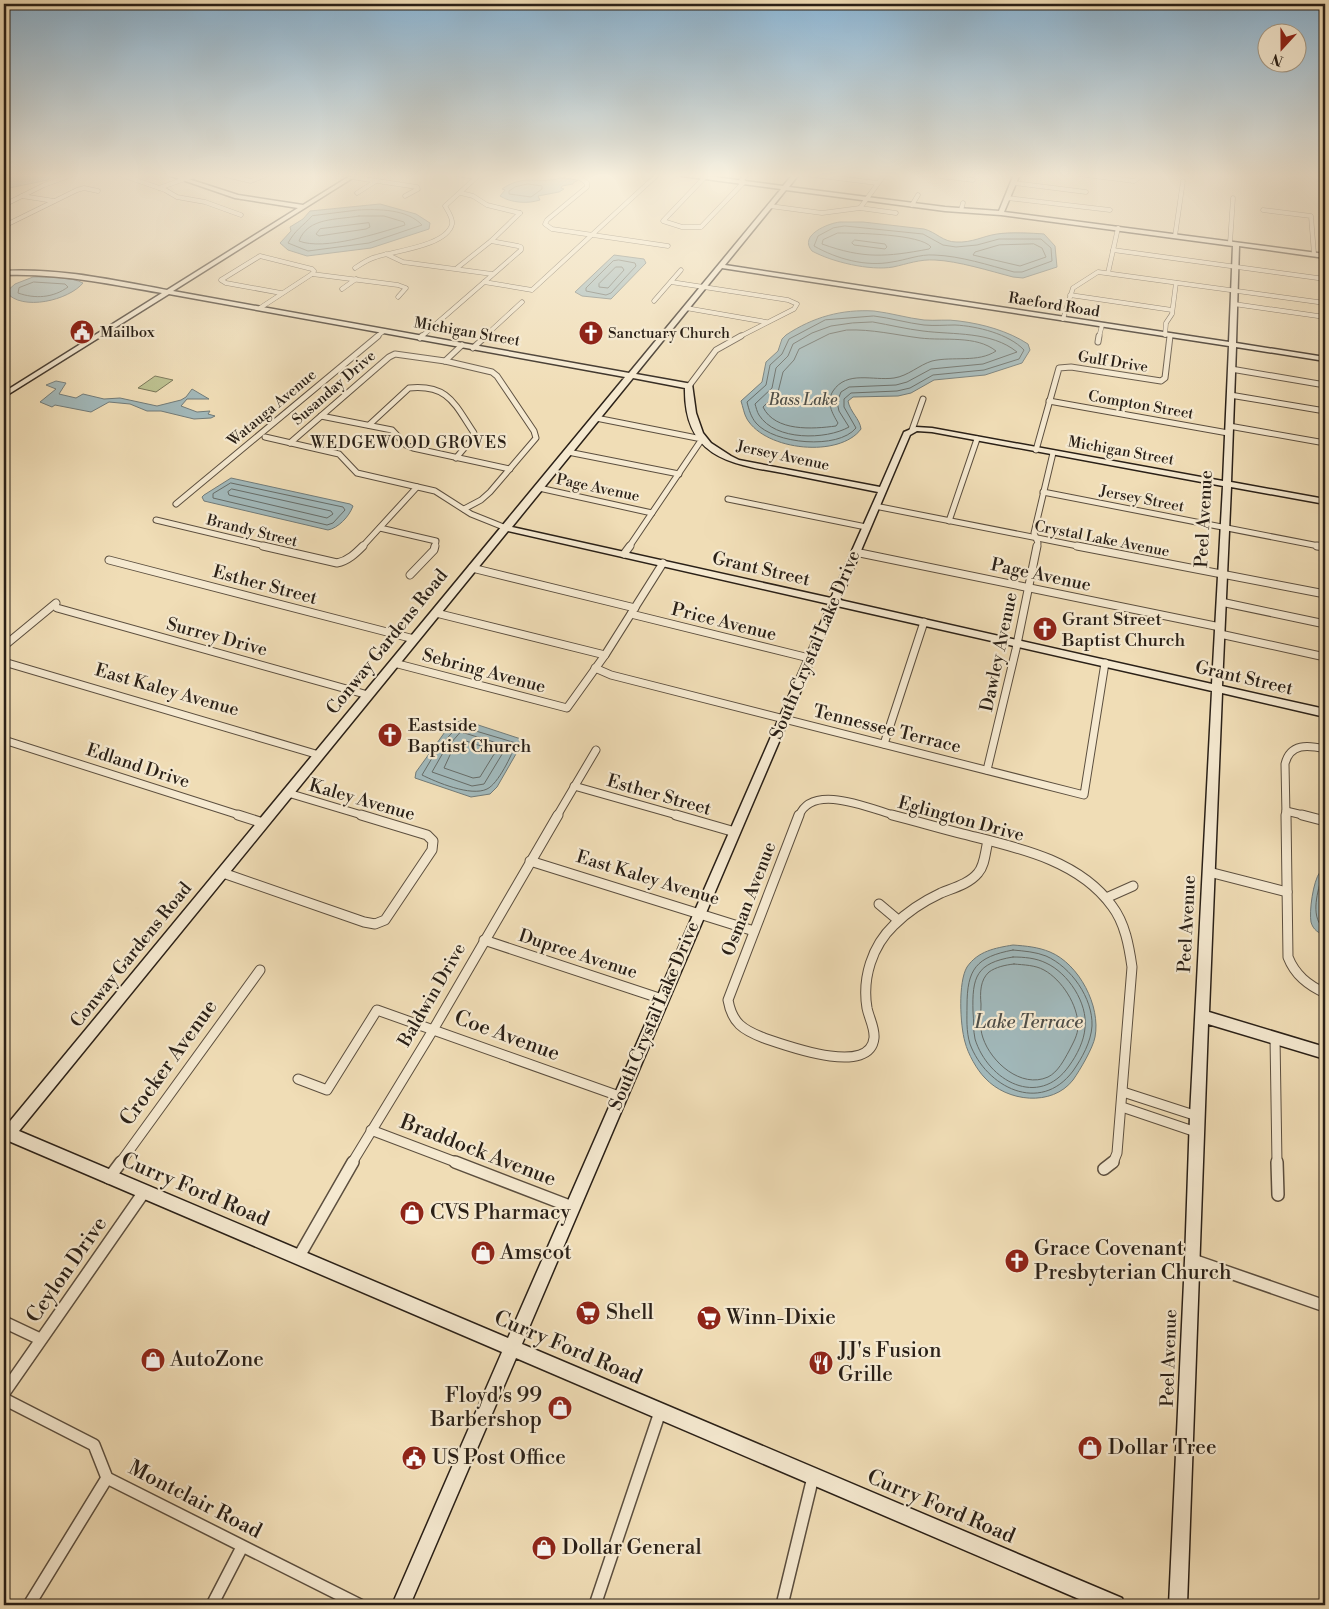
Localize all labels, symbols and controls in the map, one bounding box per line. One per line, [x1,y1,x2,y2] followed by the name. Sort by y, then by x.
[1256,22,1306,72] north arrow
[1269,49,1286,70] text: N
[1007,288,1101,322] street label: Raeford Road
[412,313,522,351] street label: Michigan Street
[69,319,95,345] public building icon: Mailbox
[578,320,604,346] church icon: Sanctuary Church
[100,323,155,342] place label: Mailbox
[608,324,730,343] place label: Sanctuary Church
[288,346,380,430] street label: Susanday Drive
[1077,347,1149,377] street label: Gulf Drive
[223,365,320,451] street label: Watauga Avenue
[1087,386,1196,424] street label: Compton Street
[767,390,838,410] water label: Bass Lake
[1066,432,1176,470] street label: Michigan Street
[310,433,507,453] district label: WEDGEWOOD GROVES
[734,437,831,475] street label: Jersey Avenue
[555,470,641,506] street label: Page Avenue
[1190,470,1218,568] street label: Peel Avenue
[1097,481,1187,517] street label: Jersey Street
[203,510,300,552] street label: Brandy Street
[1033,517,1171,561] street label: Crystal Lake Avenue
[710,547,813,592] street label: Grant Street
[765,547,865,743] street label: South Crystal Lake Drive
[989,553,1093,597] street label: Page Avenue
[210,560,320,610] street label: Esther Street
[321,564,453,719] street label: Conway Gardens Road
[975,590,1023,714] street label: Dawley Avenue
[669,598,779,646] street label: Price Avenue
[1061,608,1185,652] place label: Grant Street Baptist Church
[164,612,270,662] street label: Surrey Drive
[1032,616,1058,642] church icon: Grant Street Baptist Church
[420,643,548,699] street label: Sebring Avenue
[1193,656,1296,701] street label: Grant Street
[92,658,242,722] street label: East Kaley Avenue
[811,700,963,758] street label: Tennessee Terrace
[407,714,531,758] place label: Eastside Baptist Church
[377,722,403,748] church icon: Eastside Baptist Church
[83,738,193,794] street label: Edland Drive
[604,769,714,821] street label: Esther Street
[306,774,418,826] street label: Kaley Avenue
[895,791,1027,847] street label: Eglington Drive
[717,839,781,959] street label: Osman Avenue
[574,845,722,911] street label: East Kaley Avenue
[1173,875,1201,973] street label: Peel Avenue
[65,877,197,1032] street label: Conway Gardens Road
[604,918,704,1114] street label: South Crystal Lake Drive
[516,924,640,984] street label: Dupree Avenue
[393,939,471,1052] street label: Baldwin Drive
[114,995,224,1131] street label: Crocker Avenue
[451,1005,563,1067] street label: Coe Avenue
[974,1010,1083,1034] water label: Lake Terrace
[395,1109,560,1193] street label: Braddock Avenue
[117,1147,273,1233] street label: Curry Ford Road
[399,1200,425,1226] shop icon: CVS Pharmacy
[430,1200,572,1226] place label: CVS Pharmacy
[21,1212,113,1328] street label: Ceylon Drive
[1034,1236,1232,1286] place label: Grace Covenant Presbyterian Church
[470,1240,496,1266] shop icon: Amscot
[499,1240,572,1266] place label: Amscot
[1004,1248,1030,1274] church icon: Grace Covenant Presbyterian Church
[575,1300,601,1326] supermarket icon: Shell
[606,1300,654,1326] place label: Shell
[490,1305,646,1391] street label: Curry Ford Road
[696,1305,722,1331] supermarket icon: Winn-Dixie
[725,1305,836,1331] place label: Winn-Dixie
[1156,1309,1182,1407] street label: Peel Avenue
[837,1338,942,1388] place label: JJ's Fusion Grille
[140,1347,166,1373] shop icon: AutoZone
[169,1347,264,1373] place label: AutoZone
[808,1350,834,1376] restaurant icon: JJ's Fusion Grille
[429,1383,542,1433] place label: Floyd's 99 Barbershop
[547,1395,573,1421] shop icon: Floyd's 99 Barbershop
[1077,1435,1103,1461] shop icon: Dollar Tree
[1108,1435,1217,1461] place label: Dollar Tree
[401,1445,427,1471] public building icon: US Post Office
[432,1445,566,1471] place label: US Post Office
[124,1455,266,1545] street label: Montclair Road
[863,1464,1019,1550] street label: Curry Ford Road
[531,1535,557,1561] shop icon: Dollar General
[562,1535,702,1561] place label: Dollar General

